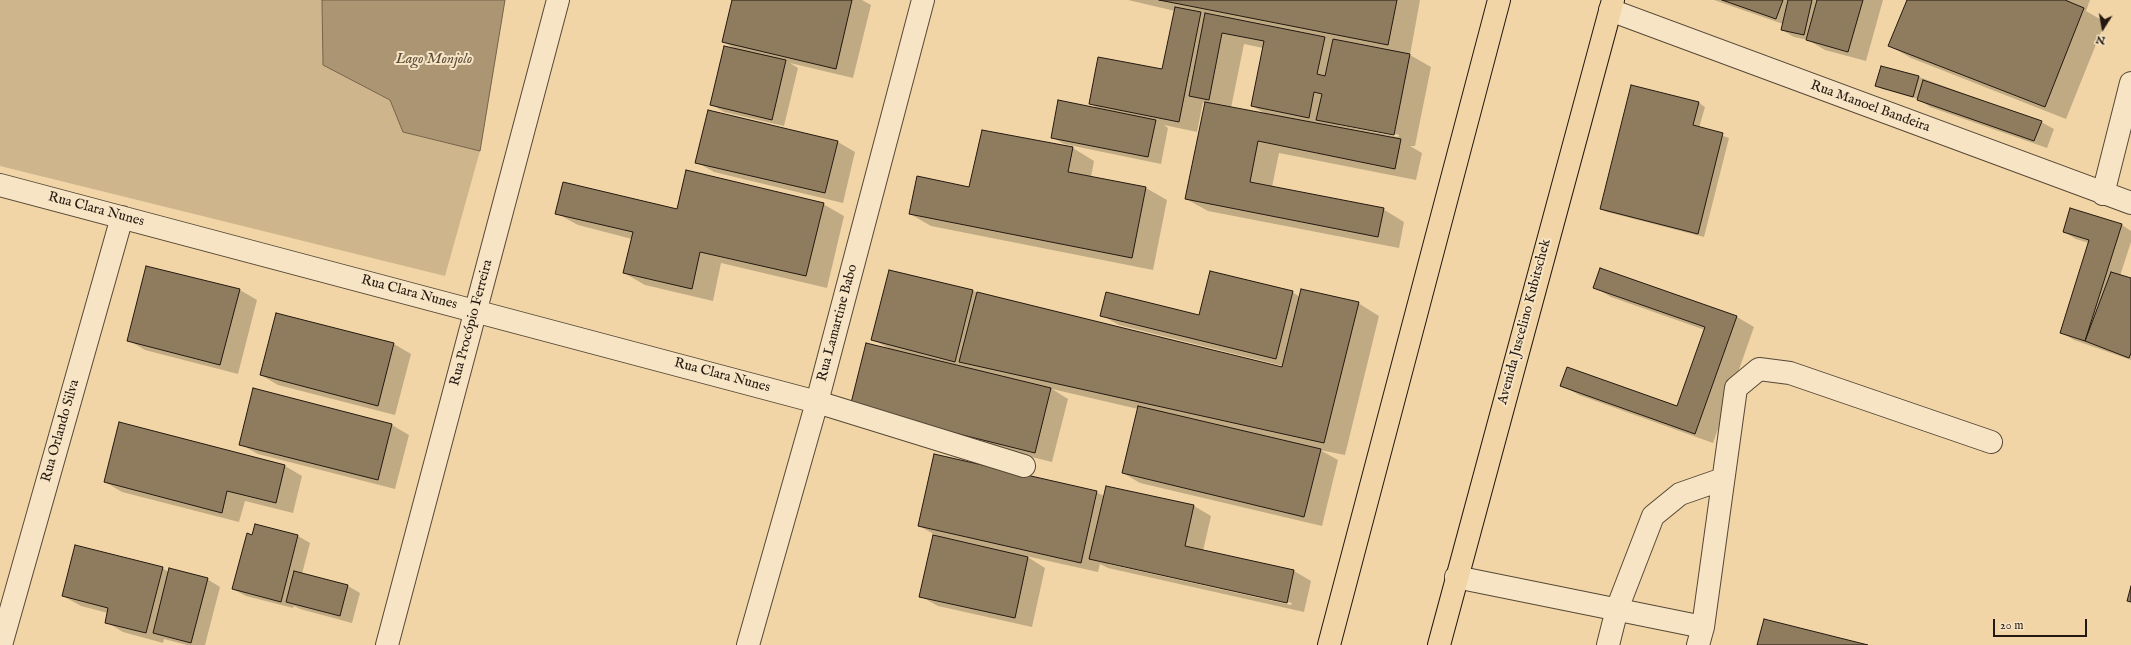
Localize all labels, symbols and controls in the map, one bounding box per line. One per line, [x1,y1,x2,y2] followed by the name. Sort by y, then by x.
[2083,8,2123,48] north arrow
[2095,32,2107,48] text: N
[396,51,472,69] water label: Lago Monjolo
[1808,78,1932,136] street label: Rua Manoel Bandeira
[46,189,146,231] street label: Rua Clara Nunes
[1495,237,1555,407] street label: Avenida Juscelino Kubitschek
[447,258,497,388] street label: Rua Procópio Ferreira
[814,262,862,384] street label: Rua Lamartine Babo
[359,272,459,314] street label: Rua Clara Nunes
[672,355,772,397] street label: Rua Clara Nunes
[38,378,84,484] street label: Rua Orlando Silva
[1995,611,2089,637] scale bar
[2000,618,2023,633] text: 20 m

